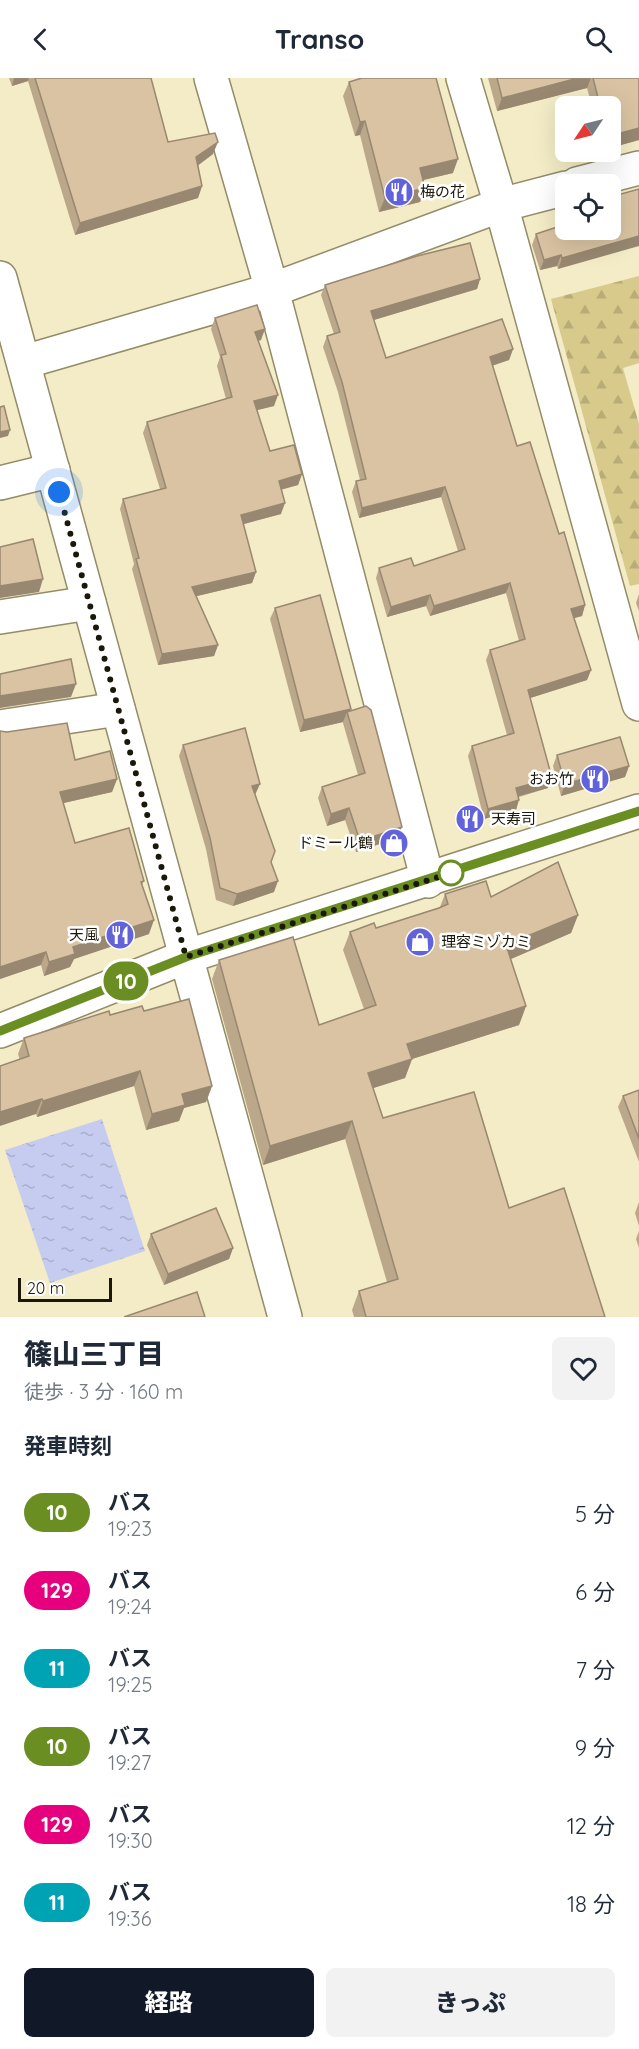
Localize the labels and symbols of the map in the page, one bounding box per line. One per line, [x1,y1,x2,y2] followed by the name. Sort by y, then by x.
[555,96,621,162] north arrow
[383,176,415,208] restaurant icon: 梅の花
[420,182,465,201] place label: 梅の花
[44,477,74,507] your location
[579,763,611,795] restaurant icon: おお竹
[529,769,574,788] place label: おお竹
[454,803,486,835] restaurant icon: 天寿司
[491,809,536,828] place label: 天寿司
[378,827,410,859] shop icon: ドミール鶴
[298,833,373,852] place label: ドミール鶴
[438,860,464,886] unlabelled marker
[104,919,136,951] restaurant icon: 天風
[69,925,99,944] place label: 天風
[404,926,436,958] shop icon: 理容ミゾカミ
[441,932,531,951] place label: 理容ミゾカミ
[99,962,153,1000] line badge: 10
[18,1275,112,1302] scale bar

